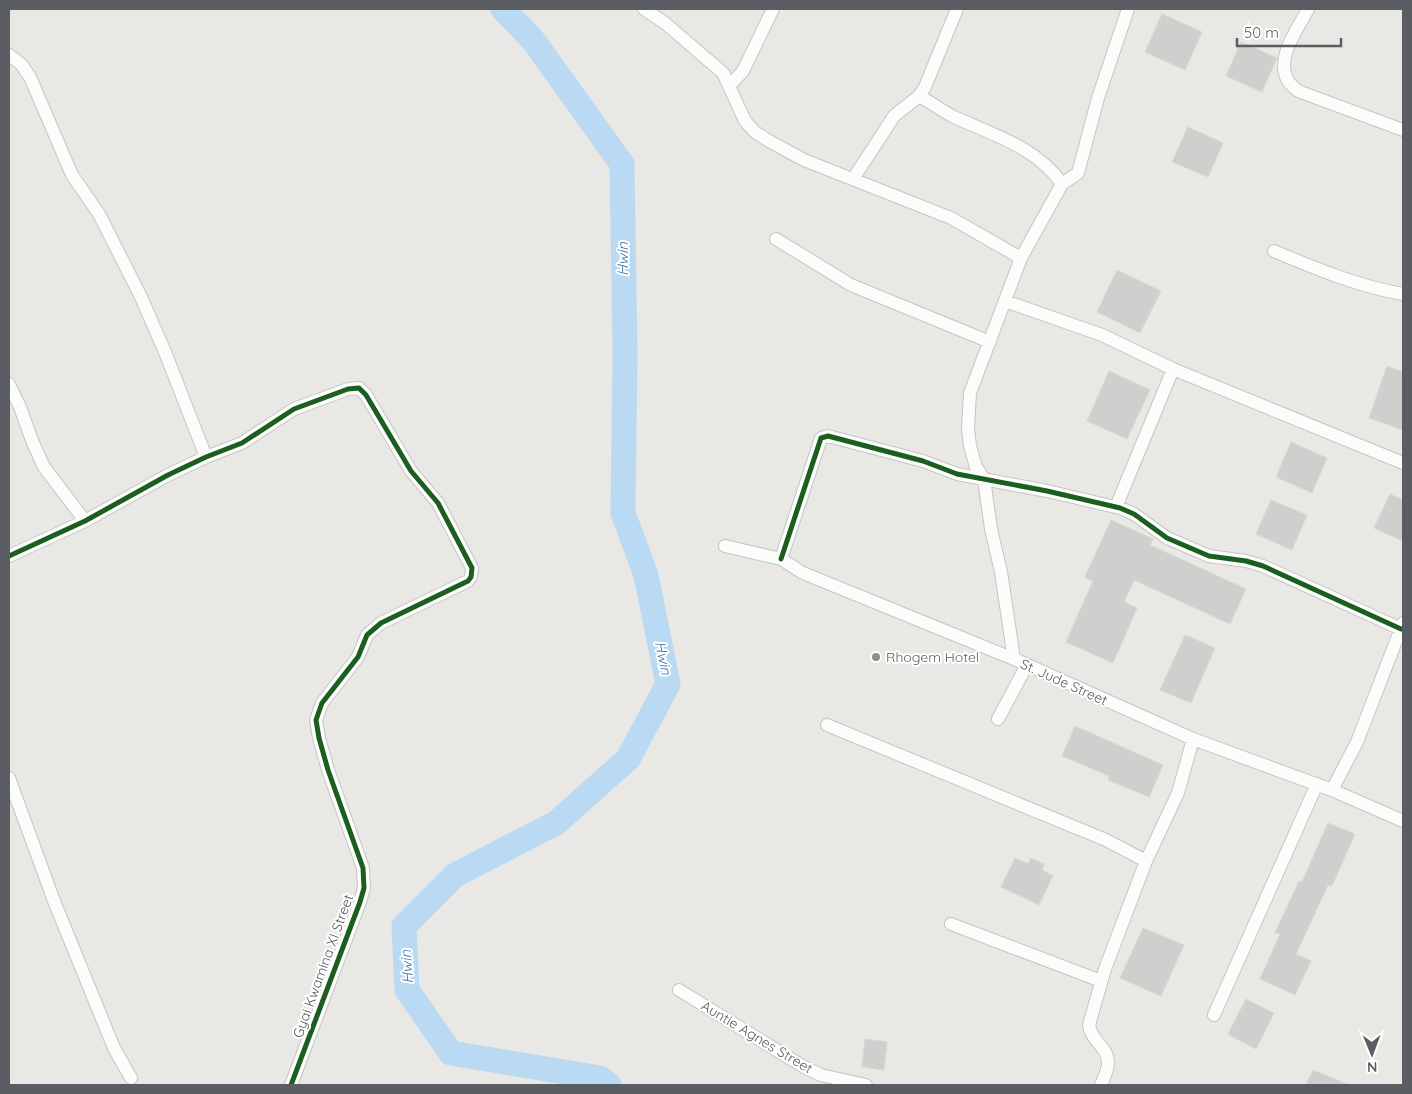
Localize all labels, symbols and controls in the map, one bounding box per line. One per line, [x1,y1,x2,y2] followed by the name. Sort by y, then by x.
[1237,15,1341,47] scale bar
[1244,23,1279,42] text: 50 m
[613,242,632,276] water label: Hwin
[651,639,676,677] water label: Hwin
[886,648,979,666] place label: Rhogem Hotel
[870,651,882,663] marker: Rhogem Hotel
[1018,655,1111,709] street label: St. Jude Street
[289,891,357,1040] street label: Gyai Kwamina XI Street
[396,949,417,985] water label: Hwin
[698,997,816,1078] street label: Auntie Agnes Street
[1347,1029,1397,1079] north arrow
[1367,1058,1378,1076] text: N

